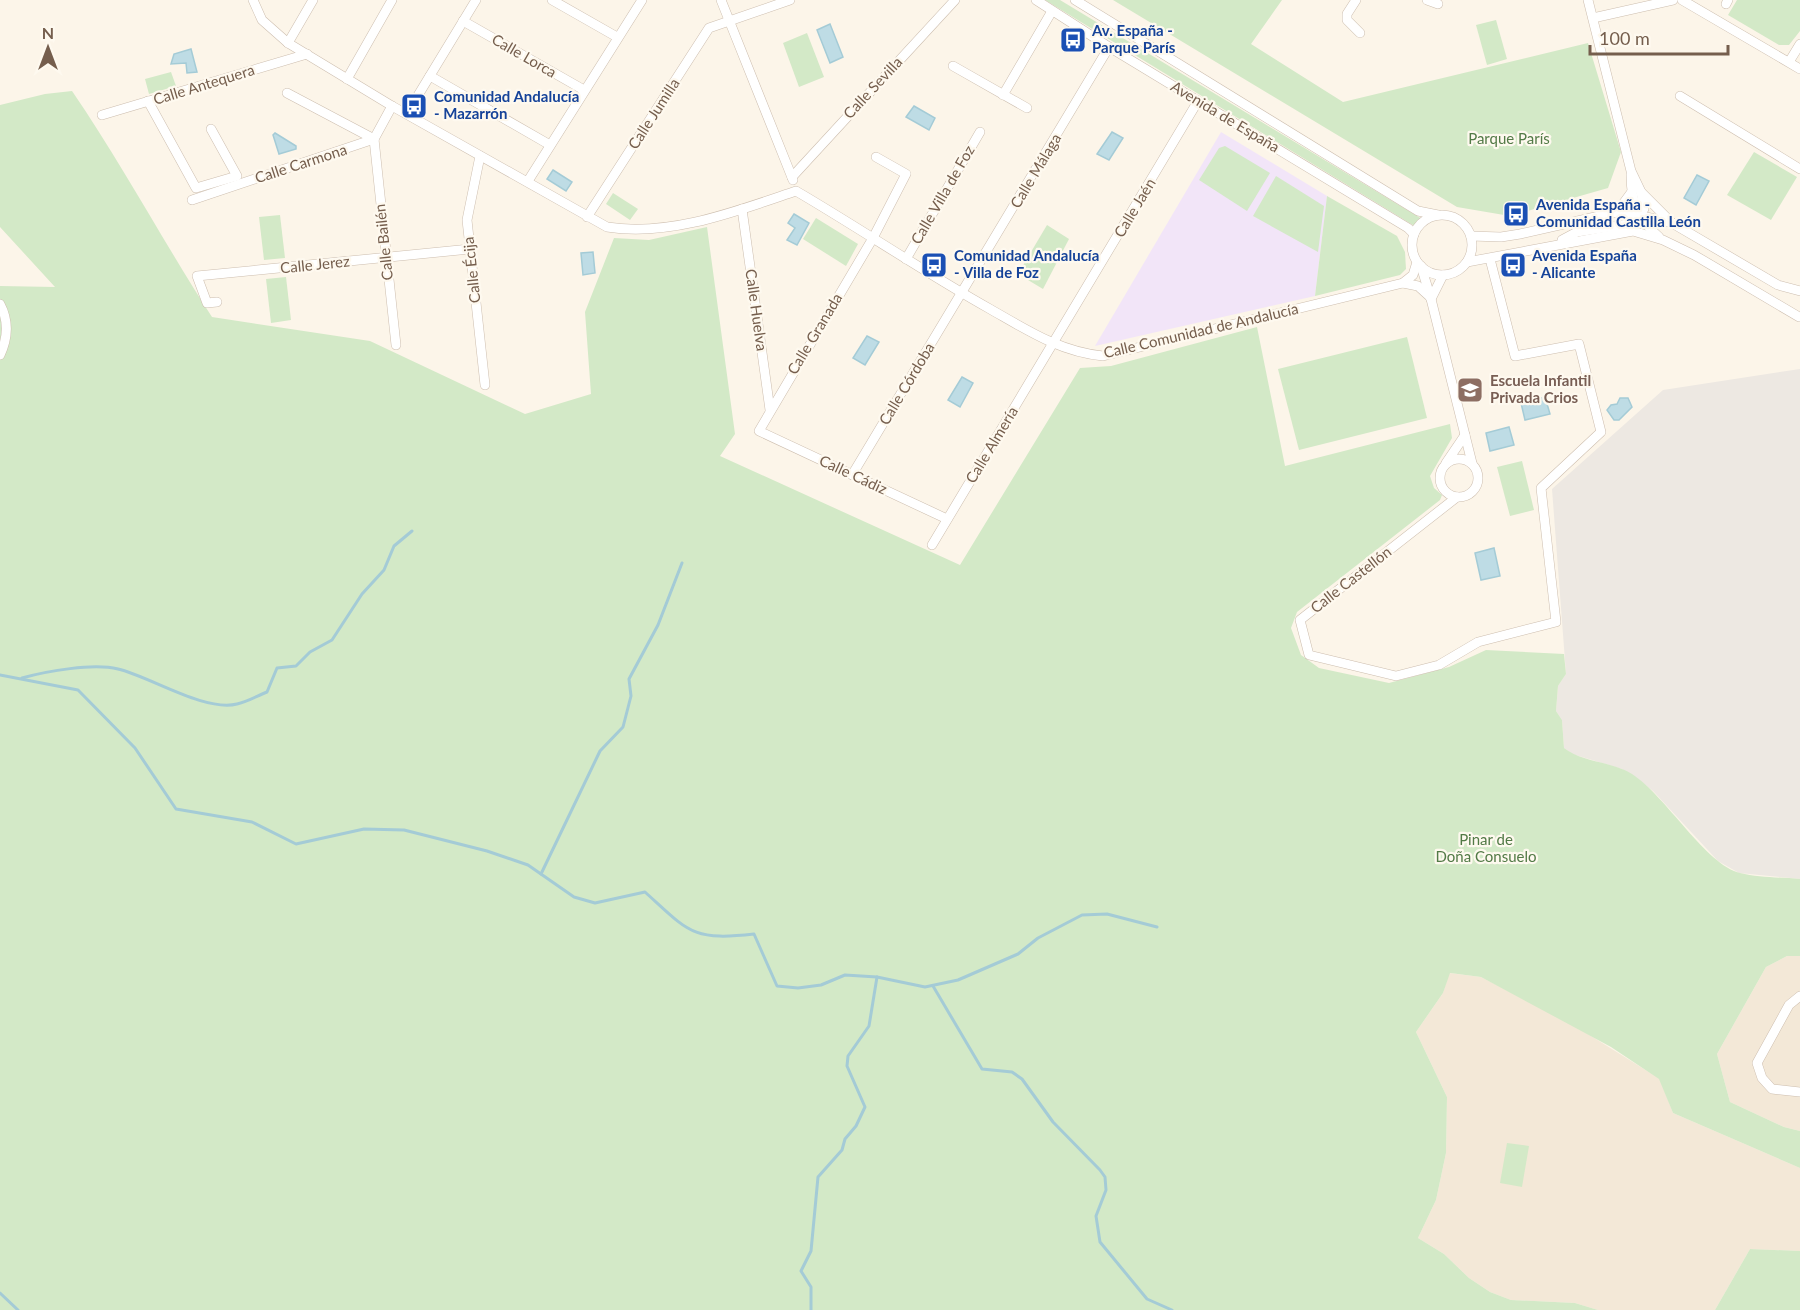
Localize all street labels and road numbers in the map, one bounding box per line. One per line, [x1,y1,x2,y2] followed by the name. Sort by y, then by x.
[489,29,560,81] street label: Calle Lorca
[839,53,905,122] street label: Calle Sevilla
[151,60,257,108] street label: Calle Antequera
[624,75,683,152] street label: Calle Jumilla
[1168,77,1283,156] street label: Avenida de España
[1006,130,1064,211] street label: Calle Málaga
[252,140,349,186] street label: Calle Carmona
[907,142,978,247] street label: Calle Villa de Foz
[1110,175,1159,240] street label: Calle Jaén
[370,203,396,281] street label: Calle Bailén
[459,236,483,304] street label: Calle Écija
[279,251,351,277] street label: Calle Jerez
[742,268,772,352] street label: Calle Huelva
[783,290,845,377] street label: Calle Granada
[1102,299,1300,361] street label: Calle Comunidad de Andalucía
[875,339,938,428] street label: Calle Córdoba
[961,403,1021,486] street label: Calle Almería
[817,451,890,498] street label: Calle Cádiz
[1306,542,1394,616] street label: Calle Castellón

